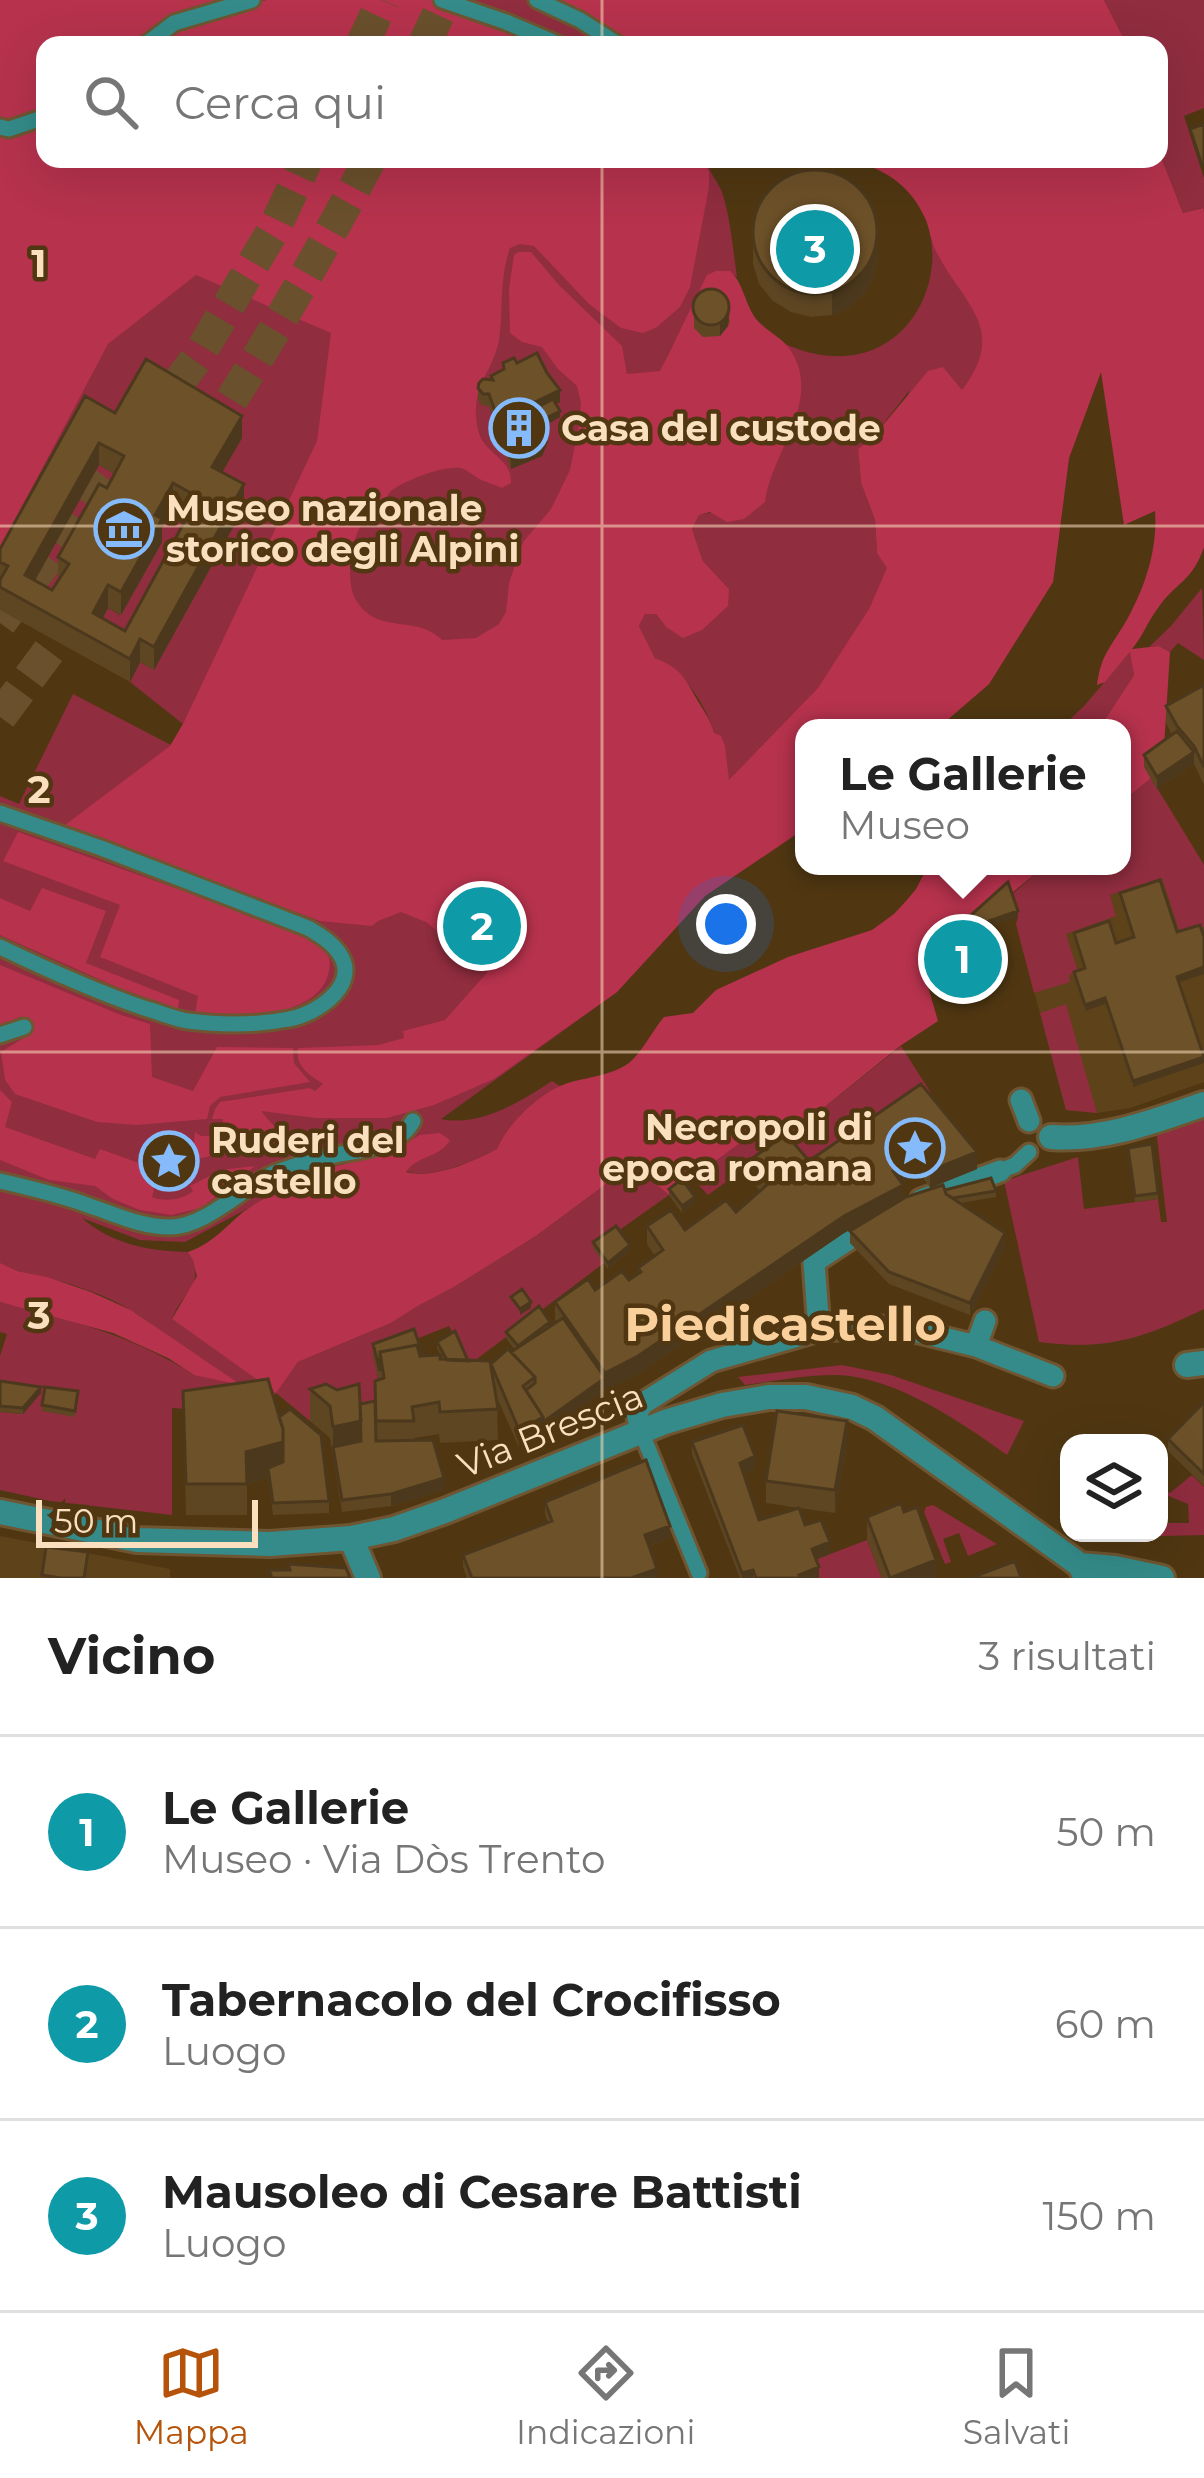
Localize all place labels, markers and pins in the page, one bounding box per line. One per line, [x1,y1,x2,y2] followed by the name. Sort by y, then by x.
[776,204,854,294] pin: 3
[488,397,550,459] building icon: Casa del custode
[561,406,881,450] place label: Casa del custode
[166,486,519,571] place label: Museo nazionale storico degli Alpini
[93,498,155,560] museum icon: Museo nazionale storico degli Alpini
[443,881,521,971] pin: 2
[924,914,1002,1004] pin: 1
[602,1105,873,1190] place label: Necropoli di epoca romana
[884,1117,946,1179] place icon: Necropoli di epoca romana
[211,1118,405,1203] place label: Ruderi del castello
[138,1130,200,1192] place icon: Ruderi del castello

